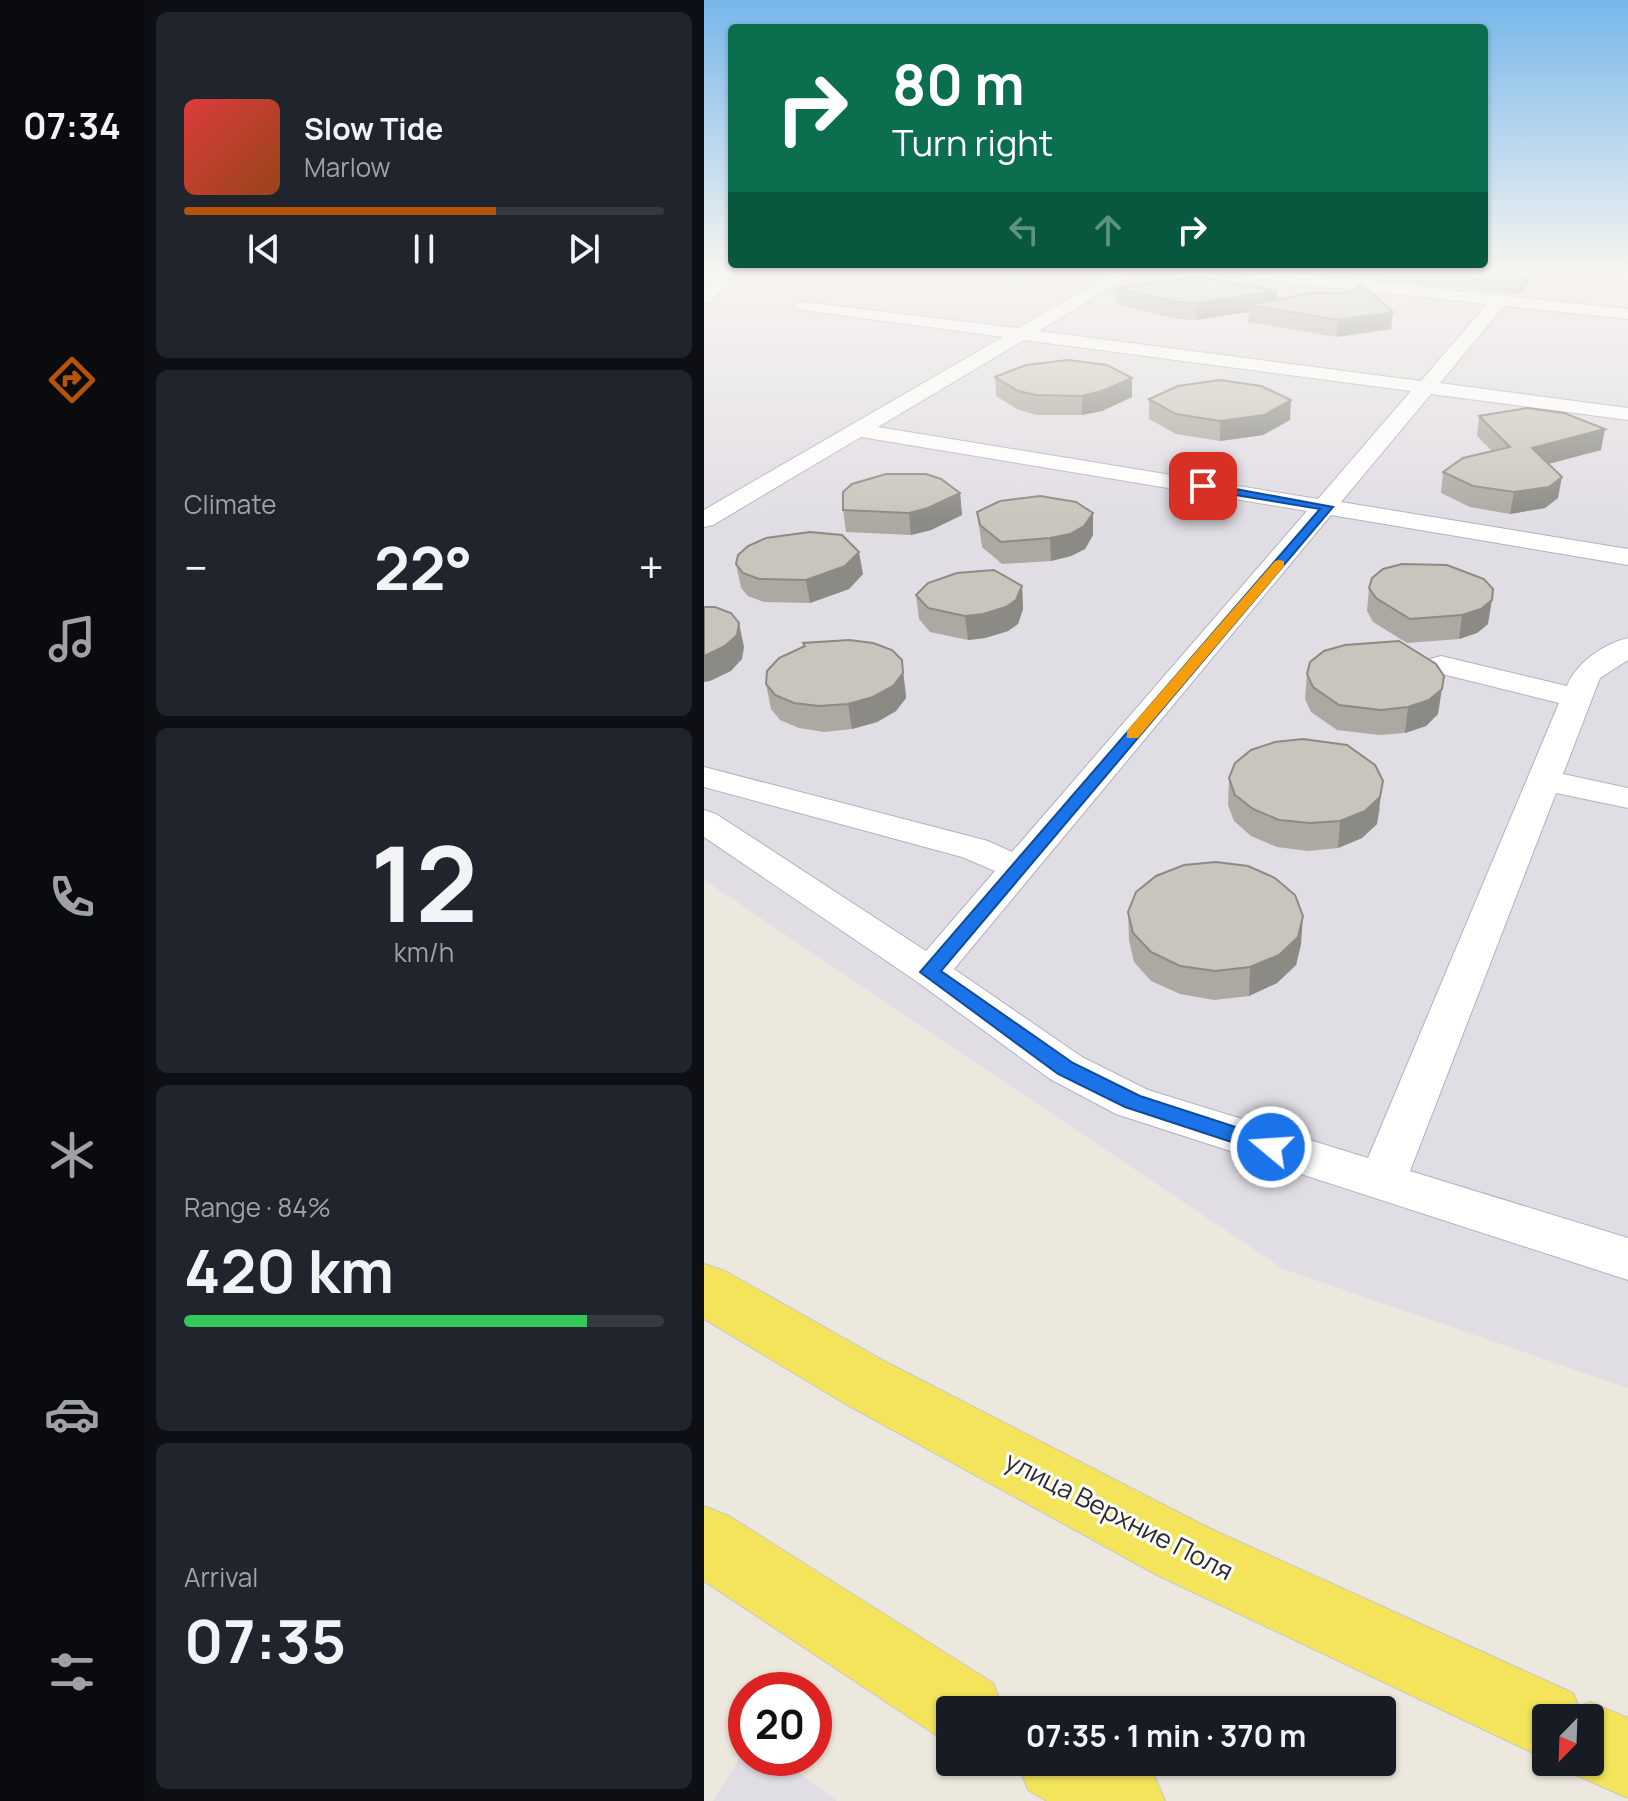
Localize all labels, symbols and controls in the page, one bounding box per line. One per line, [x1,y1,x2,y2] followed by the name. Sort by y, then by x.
[892,45,1025,122] text: 80 m
[760,56,864,160] icon: right
[23,101,121,150] text: 07:34
[304,108,443,149] text: Slow Tide
[892,118,1053,167] text: Turn right
[304,149,391,185] text: Marlow
[1002,208,1046,252] icon: left
[1086,208,1130,252] icon: ahead
[1170,208,1214,252] icon: right
[242,227,286,271] icon: previous
[402,227,446,271] icon: pause
[562,227,606,271] icon: next
[44,352,100,408] icon: directions
[1169,452,1237,520] pin
[1181,464,1225,508] icon: arrive
[184,486,276,522] text: Climate
[374,526,472,608] text: 22°
[184,537,208,597] text: −
[639,537,664,597] text: +
[44,611,100,667] icon: music
[370,811,478,953] text: 12
[44,869,100,925] icon: phone
[394,934,454,970] text: km/h
[1229,1105,1313,1189] position arrow
[44,1127,100,1183] icon: climate
[184,1189,331,1225] text: Range · 84%
[184,1229,394,1311] text: 420 km
[44,1386,100,1442] icon: car
[999,1442,1240,1588] street label: улица Верхние Поля
[184,1559,258,1595] text: Arrival
[184,1599,346,1681] text: 07:35
[44,1644,100,1700] icon: filters
[728,1672,832,1776] speed limit sign: 20
[1532,1704,1604,1776] north arrow
[1532,1704,1604,1776] map controls
[1026,1715,1306,1756] text: 07:35 · 1 min · 370 m

